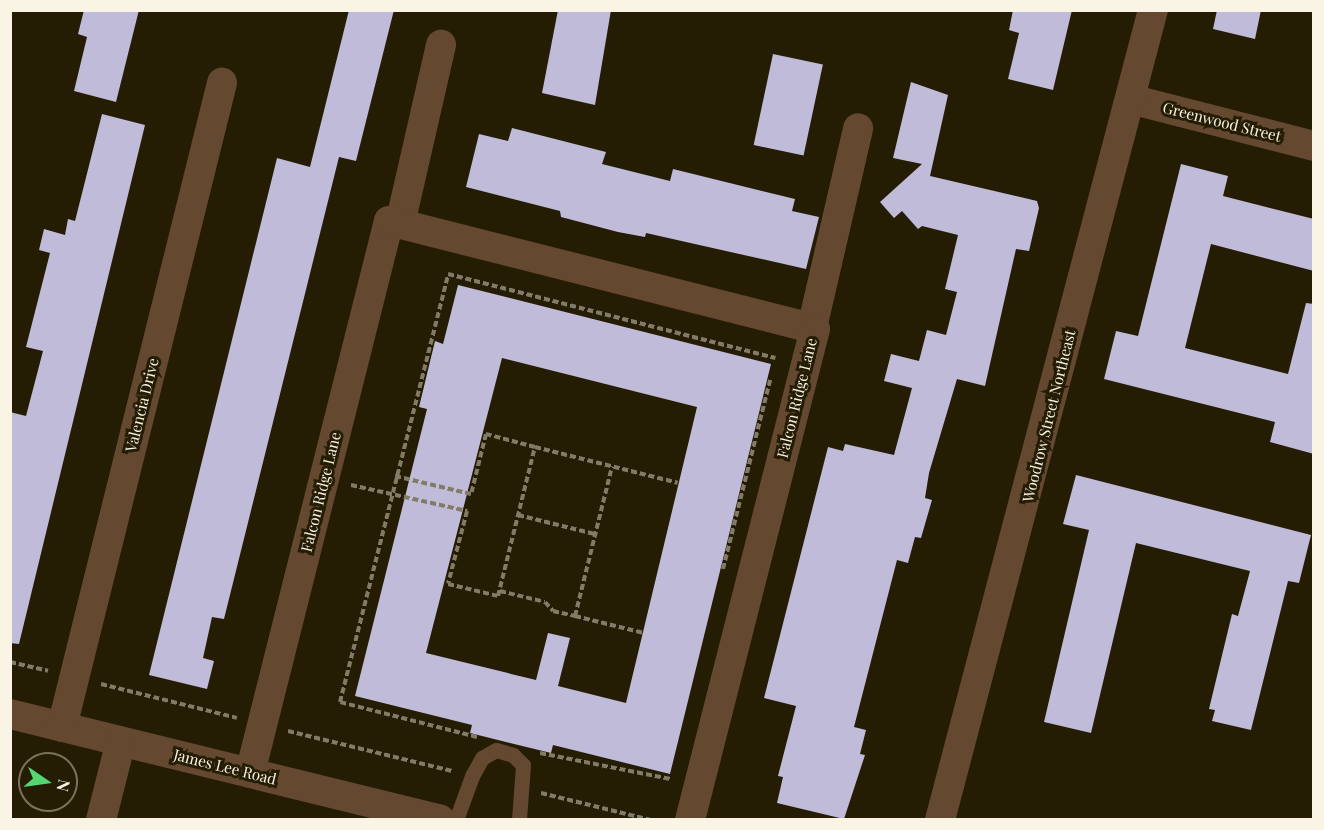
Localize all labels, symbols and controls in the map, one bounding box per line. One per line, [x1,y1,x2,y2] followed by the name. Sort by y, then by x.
[1161,99,1283,145] street label: Greenwood Street
[1019,328,1079,504] street label: Woodrow Street Northeast
[773,336,821,460] street label: Falcon Ridge Lane
[122,356,162,454] street label: Valencia Drive
[297,430,345,554] street label: Falcon Ridge Lane
[172,746,278,788] street label: James Lee Road
[18,752,78,812] north arrow
[53,778,76,794] text: N

